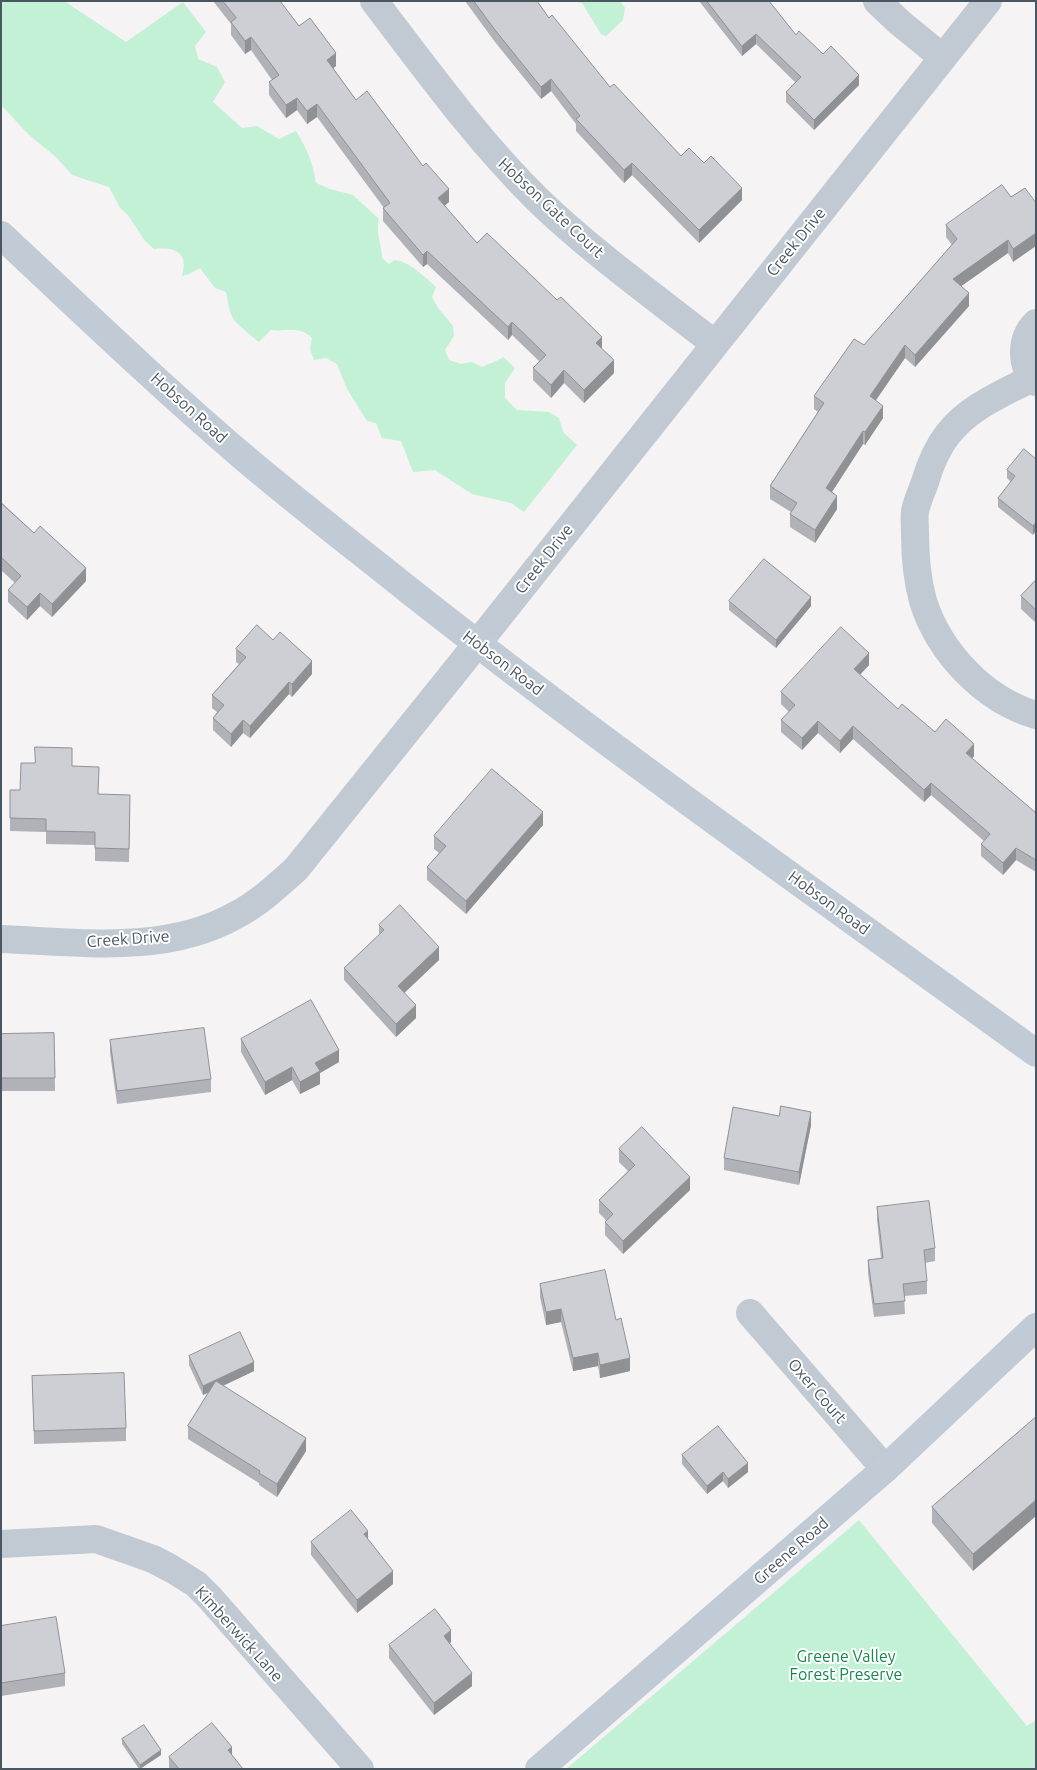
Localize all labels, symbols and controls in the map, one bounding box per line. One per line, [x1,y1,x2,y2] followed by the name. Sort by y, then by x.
[494,154,608,262] street label: Hobson Gate Court
[762,204,830,280] street label: Creek Drive
[147,369,231,447] street label: Hobson Road
[511,520,577,598] street label: Creek Drive
[459,626,547,700] street label: Hobson Road
[785,867,873,939] street label: Hobson Road
[86,927,170,951] street label: Creek Drive
[784,1355,850,1427] street label: Oxer Court
[750,1513,832,1589] street label: Greene Road
[191,1582,287,1686] street label: Kimberwick Lane
[790,1647,902,1685] park label: Greene Valley Forest Preserve

